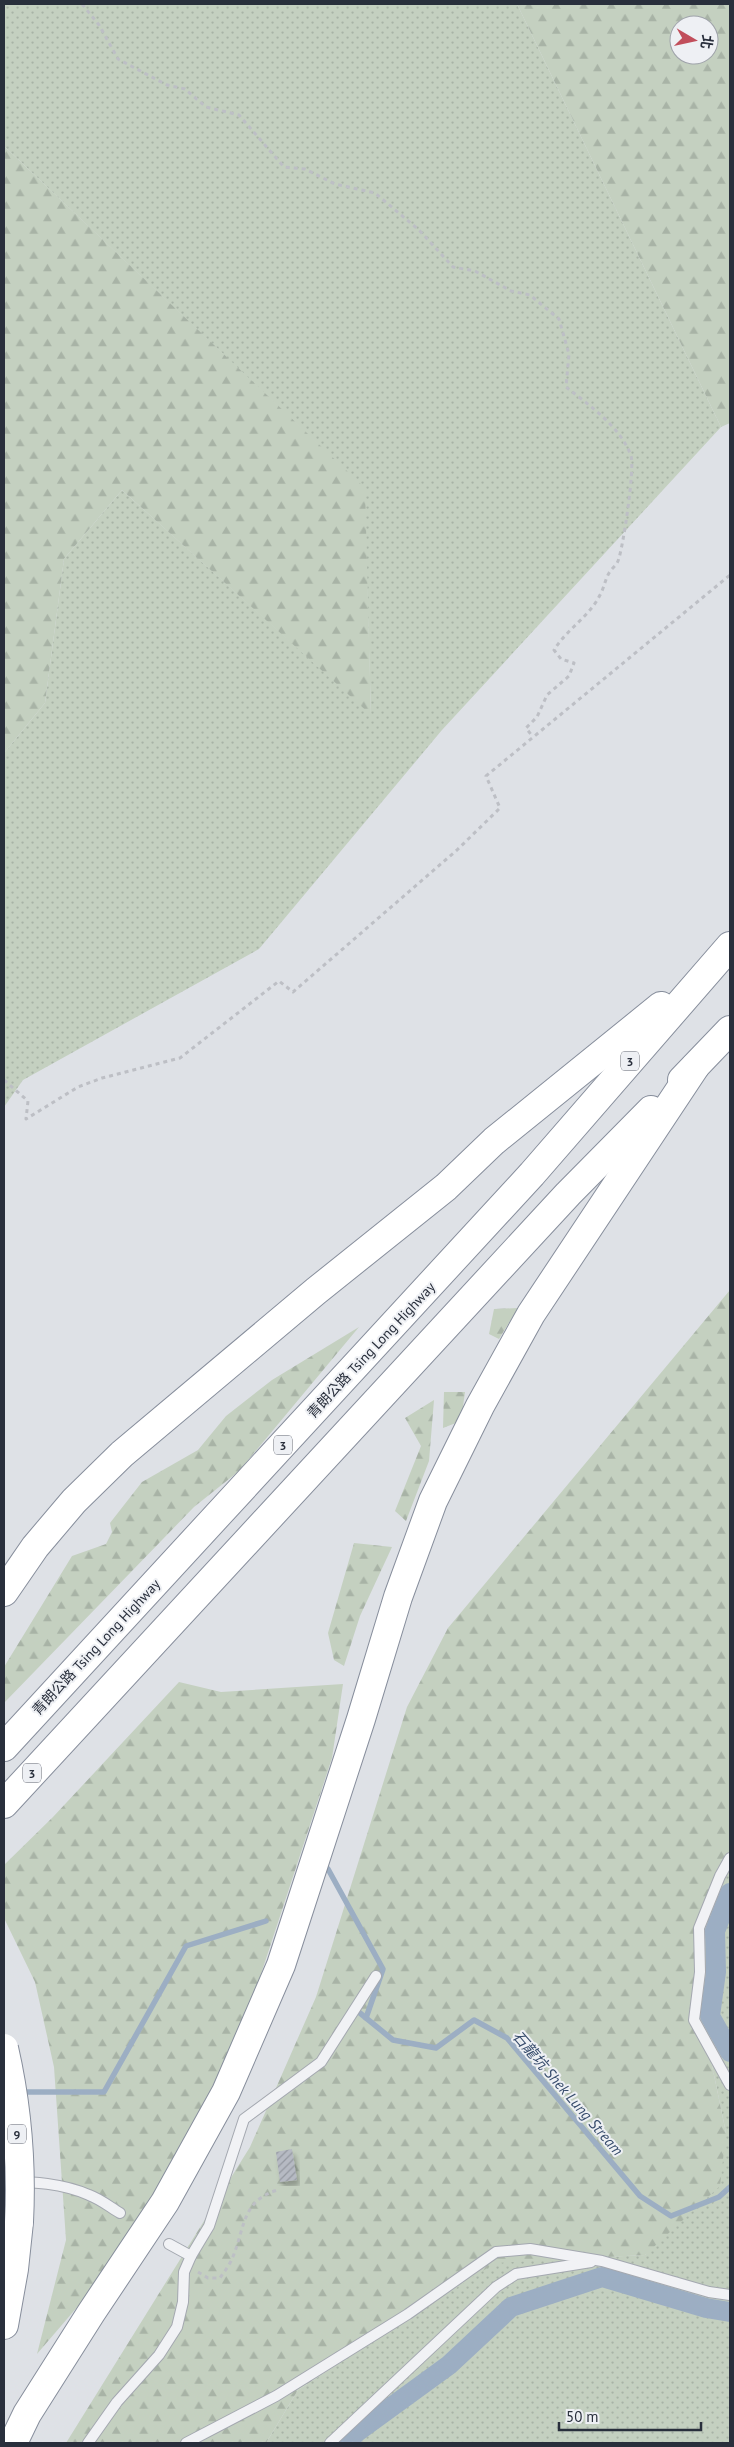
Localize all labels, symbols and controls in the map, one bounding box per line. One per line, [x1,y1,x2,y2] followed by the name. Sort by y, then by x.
[669,15,719,65] north arrow
[697,34,717,50] text: 北
[621,1052,639,1070] road number: 3
[303,1278,439,1422] street label: 青朗公路 Tsing Long Highway
[274,1436,292,1454] road number: 3
[28,1575,164,1719] street label: 青朗公路 Tsing Long Highway
[23,1764,41,1782] road number: 3
[509,2027,627,2159] water label: 石龍坑 Shek Lung Stream
[8,2124,26,2144] road number: 9
[559,2400,702,2432] scale bar
[566,2407,599,2426] text: 50 m

